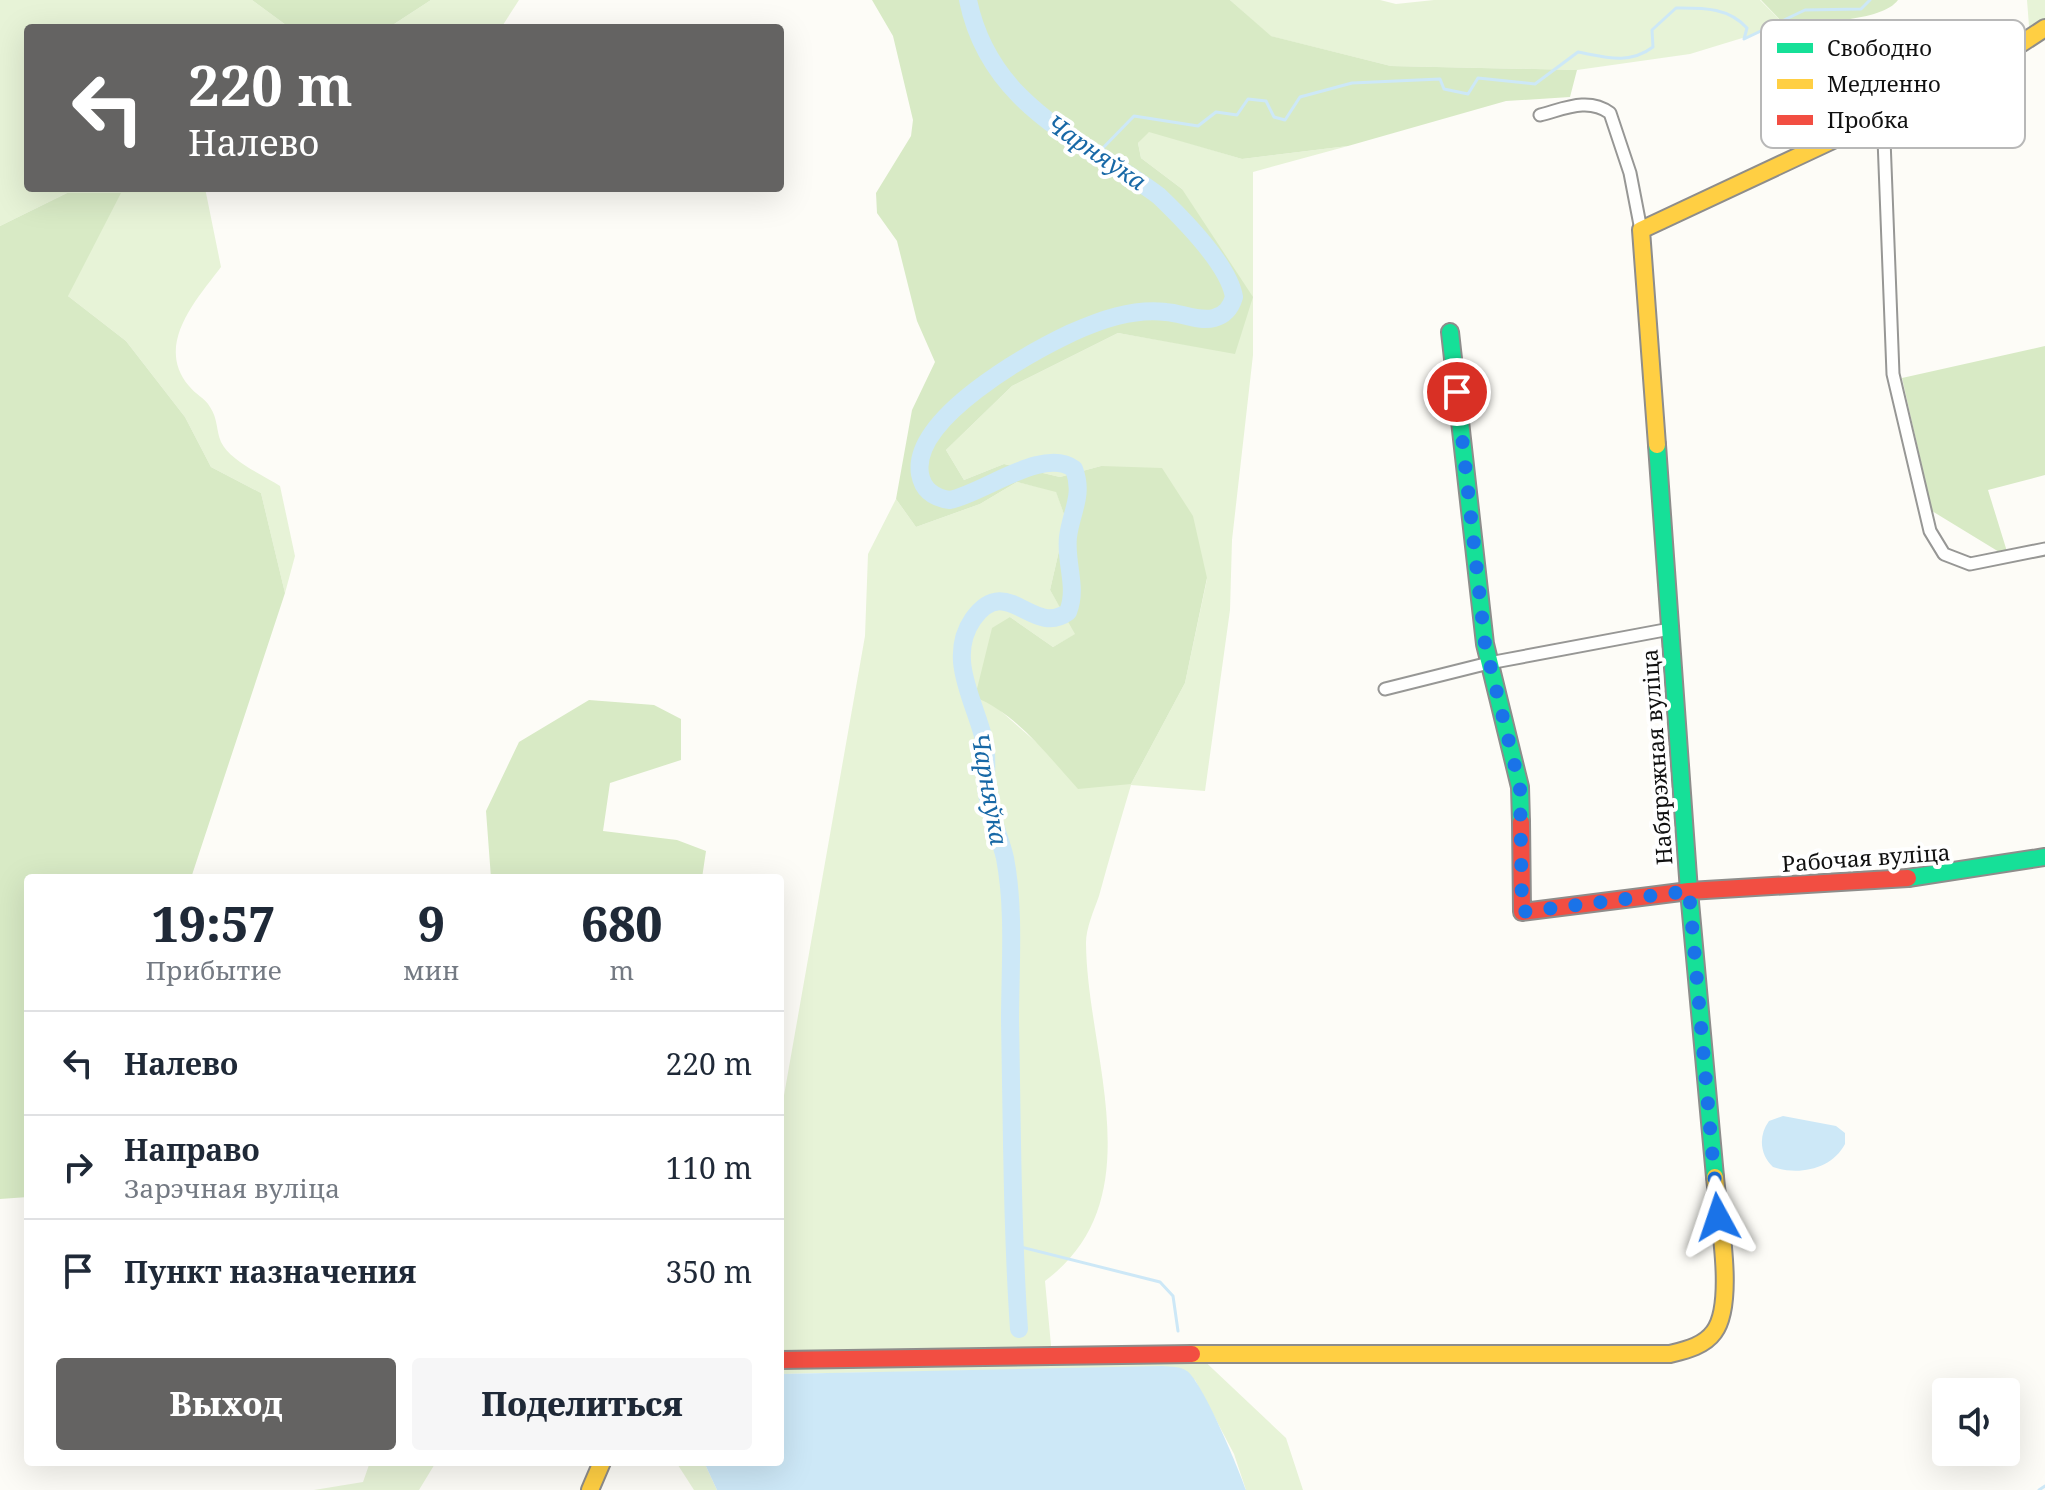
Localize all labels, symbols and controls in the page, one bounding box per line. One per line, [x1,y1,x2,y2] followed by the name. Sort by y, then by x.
[1761,20,2025,148] legend
[1827,32,1932,62] text: Свободно
[188,46,353,122] text: 220 m
[56,56,160,160] icon: left
[1827,68,1941,98] text: Медленно
[1827,104,1909,134] text: Пробка
[1040,106,1153,197] water label: Чарняўка
[188,118,319,167] text: Налево
[1423,358,1491,426] pin
[1435,370,1479,414] icon: arrive
[1633,648,1679,866] street label: Набярэжная вуліца
[964,730,1017,848] water label: Чарняўка
[1781,836,1951,878] street label: Рабочая вуліца
[152,891,275,956] text: 19:57
[418,891,445,956] text: 9
[581,891,663,956] text: 680
[145,952,282,988] text: Прибытие
[403,952,460,988] text: мин
[609,952,634,988] text: m
[56,1041,100,1085] icon: left
[124,1043,238,1084] text: Налево
[666,1043,752,1084] text: 220 m
[124,1129,260,1170] text: Направо
[56,1145,100,1189] icon: right
[666,1147,752,1188] text: 110 m
[124,1170,340,1206] text: Зарэчная вуліца
[1676,1175,1760,1259] position arrow
[56,1249,100,1293] icon: arrive
[124,1251,416,1292] text: Пункт назначения
[666,1251,752,1292] text: 350 m
[56,1358,396,1450] button: Выход
[412,1358,752,1450] button: Поделиться
[1932,1378,2020,1466] map controls
[1932,1378,2020,1466] button: sound

